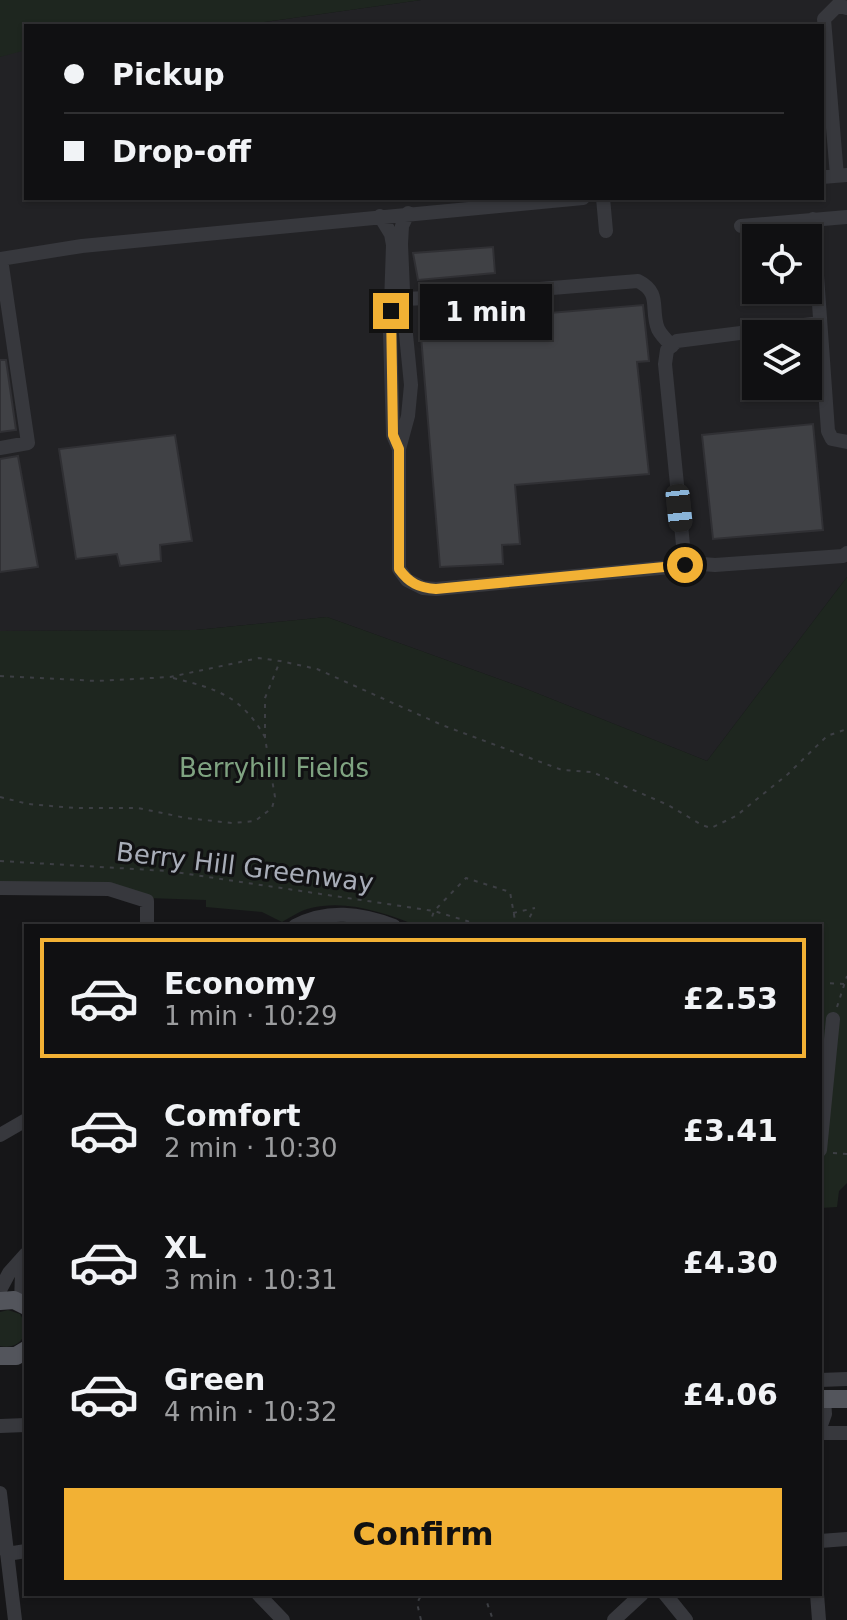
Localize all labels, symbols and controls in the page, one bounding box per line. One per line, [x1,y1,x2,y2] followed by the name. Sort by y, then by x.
[112,57,225,92] text: Pickup
[112,134,251,169] text: Drop-off
[742,224,822,400] map controls
[742,224,822,304] button: locate
[419,283,551,339] callout: 1 min
[373,293,409,329] route end
[445,297,527,327] text: 1 min
[742,320,822,400] button: layers
[665,483,693,533] car
[667,547,703,583] route start
[179,753,369,783] park label: Berryhill Fields
[115,836,375,898] street label: Berry Hill Greenway
[68,962,140,1034] icon: car
[164,966,316,1001] text: Economy
[683,981,778,1016] text: £2.53
[164,1001,338,1031] text: 1 min · 10:29
[68,1094,140,1166] icon: car
[164,1098,301,1133] text: Comfort
[683,1113,778,1148] text: £3.41
[164,1133,338,1163] text: 2 min · 10:30
[68,1226,140,1298] icon: car
[164,1230,206,1265] text: XL
[683,1245,778,1280] text: £4.30
[164,1265,338,1295] text: 3 min · 10:31
[68,1358,140,1430] icon: car
[164,1362,265,1397] text: Green
[683,1377,778,1412] text: £4.06
[164,1397,338,1427] text: 4 min · 10:32
[64,1488,782,1580] button: Confirm

